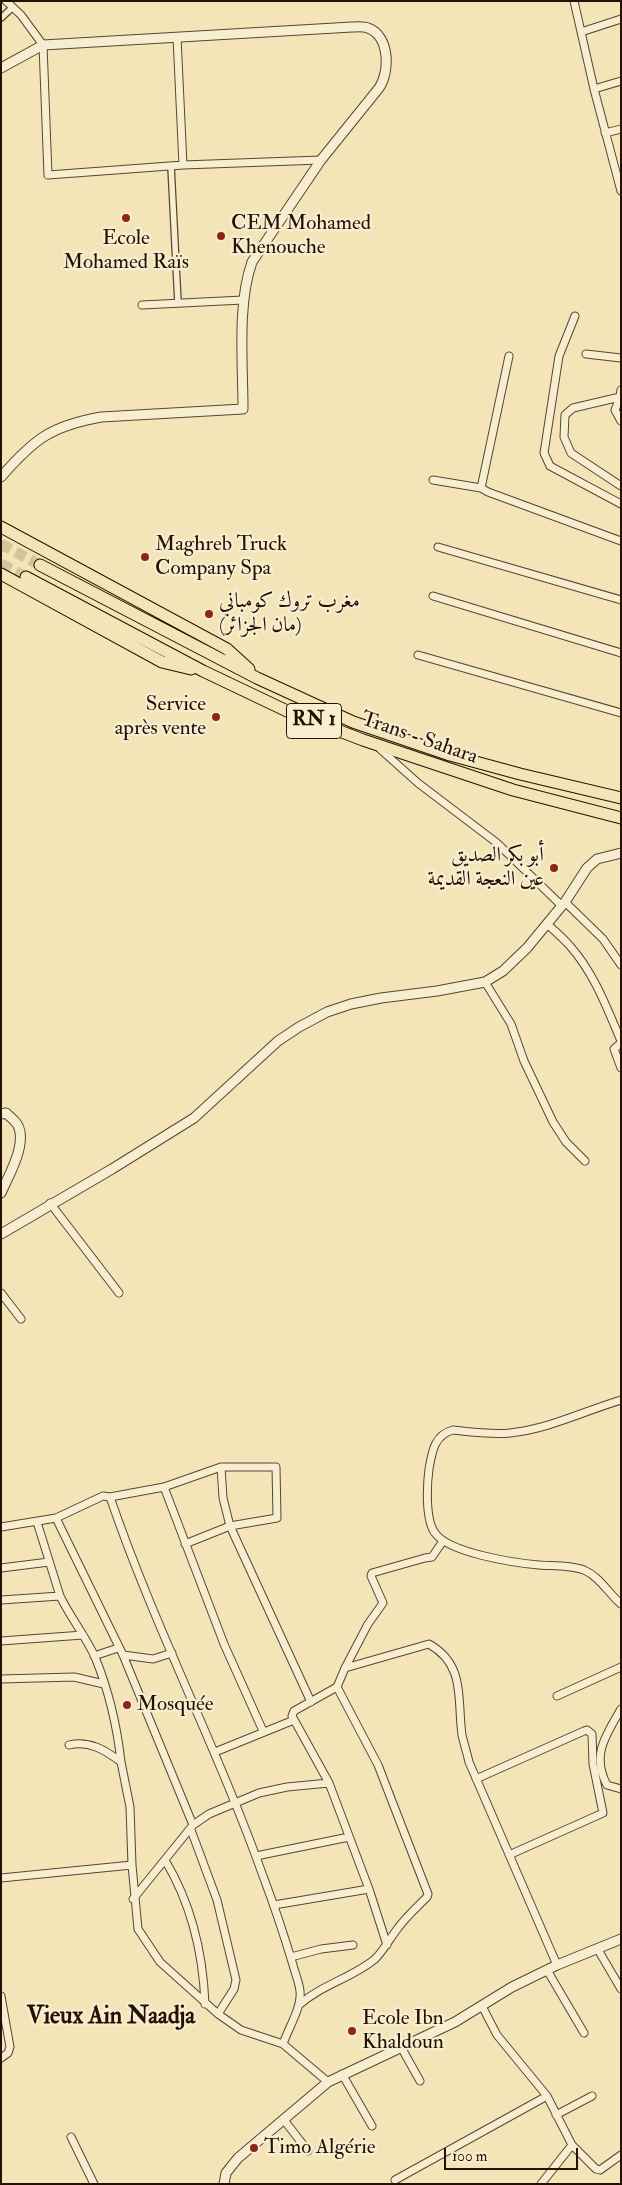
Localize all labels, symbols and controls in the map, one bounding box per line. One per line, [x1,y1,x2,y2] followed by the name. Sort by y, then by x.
[231,211,371,261] place label: CEM Mohamed Khenouche
[120,212,132,224] marker: Ecole Mohamed Raïs
[63,226,189,276] place label: Ecole Mohamed Raïs
[215,230,227,242] marker: CEM Mohamed Khenouche
[155,532,287,582] place label: Maghreb Truck Company Spa
[139,551,151,563] marker: Maghreb Truck Company Spa
[219,589,360,639] place label: مغرب تروك كومباني (مان الجزائر)
[203,608,215,620] marker: مغرب تروك كومباني (مان الجزائر)
[115,692,206,742] place label: Service après vente
[286,704,342,738] road number: RN 1
[357,707,481,771] street label: Trans - Sahara
[210,711,222,723] marker: Service après vente
[428,843,544,893] place label: أبو بكر الصديق عين النعجة القديمة
[548,862,560,874] marker: أبو بكر الصديق عين النعجة القديمة
[137,1692,214,1718] place label: Mosquée
[121,1699,133,1711] marker: Mosquée
[27,2004,195,2032] district label: Vieux Ain Naadja
[362,2006,444,2056] place label: Ecole Ibn Khaldoun
[346,2025,358,2037] marker: Ecole Ibn Khaldoun
[264,2135,376,2161] place label: Timo Algérie
[447,2138,581,2170] scale bar
[248,2142,260,2154] marker: Timo Algérie
[452,2147,487,2166] text: 100 m

